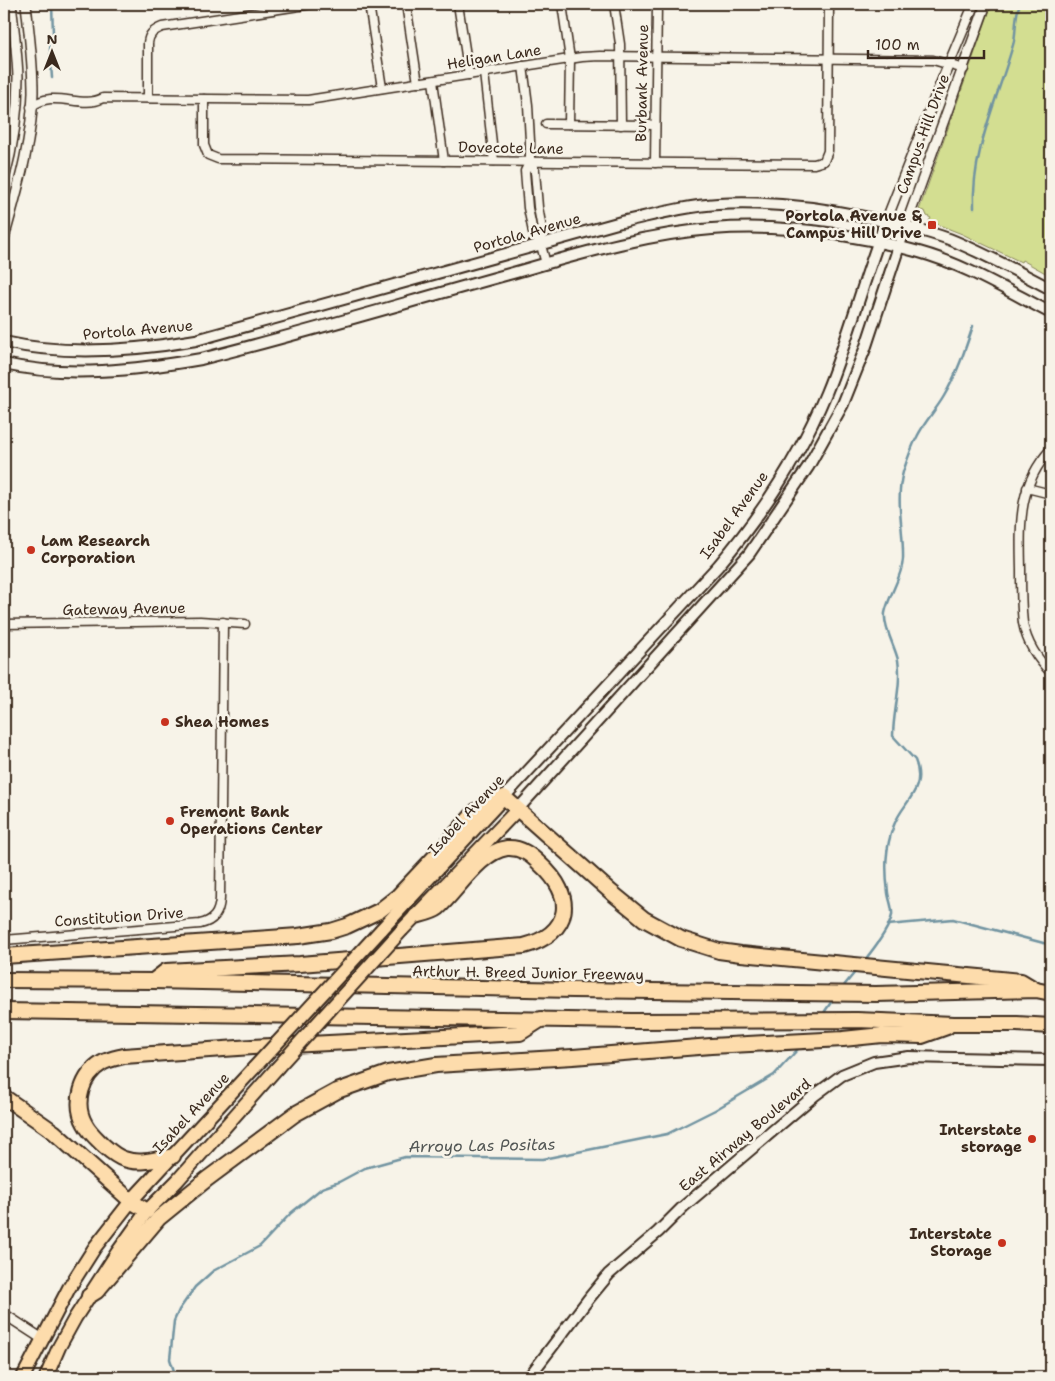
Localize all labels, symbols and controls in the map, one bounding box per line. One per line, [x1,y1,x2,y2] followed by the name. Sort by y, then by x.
[631,24,653,142] street label: Burbank Avenue
[28,28,78,78] north arrow
[868,28,984,60] scale bar
[46,30,58,48] text: N
[875,35,920,55] text: 100 m
[445,40,543,74] street label: Heligan Lane
[892,71,954,197] street label: Campus Hill Drive
[458,137,564,159] street label: Dovecote Lane
[785,206,923,243] place label: Portola Avenue & Campus Hill Drive
[471,208,583,258] street label: Portola Avenue
[926,219,938,231] marker: Portola Avenue & Campus Hill Drive
[82,315,194,345] street label: Portola Avenue
[695,467,773,563] street label: Isabel Avenue
[41,531,150,568] place label: Lam Research Corporation
[25,544,37,556] marker: Lam Research Corporation
[62,598,186,620] street label: Gateway Avenue
[175,712,269,732] place label: Shea Homes
[159,716,171,728] marker: Shea Homes
[423,770,509,860] street label: Isabel Avenue
[180,802,323,839] place label: Fremont Bank Operations Center
[164,815,176,827] marker: Fremont Bank Operations Center
[54,902,184,932] street label: Constitution Drive
[412,961,644,985] street label: Arthur H. Breed Junior Freeway
[148,1068,234,1158] street label: Isabel Avenue
[675,1073,816,1196] street label: East Airway Boulevard
[939,1120,1022,1157] place label: Interstate storage
[1026,1133,1038,1145] marker: Interstate storage
[408,1134,556,1157] water label: Arroyo Las Positas
[909,1224,992,1261] place label: Interstate Storage
[996,1237,1008,1249] marker: Interstate Storage

